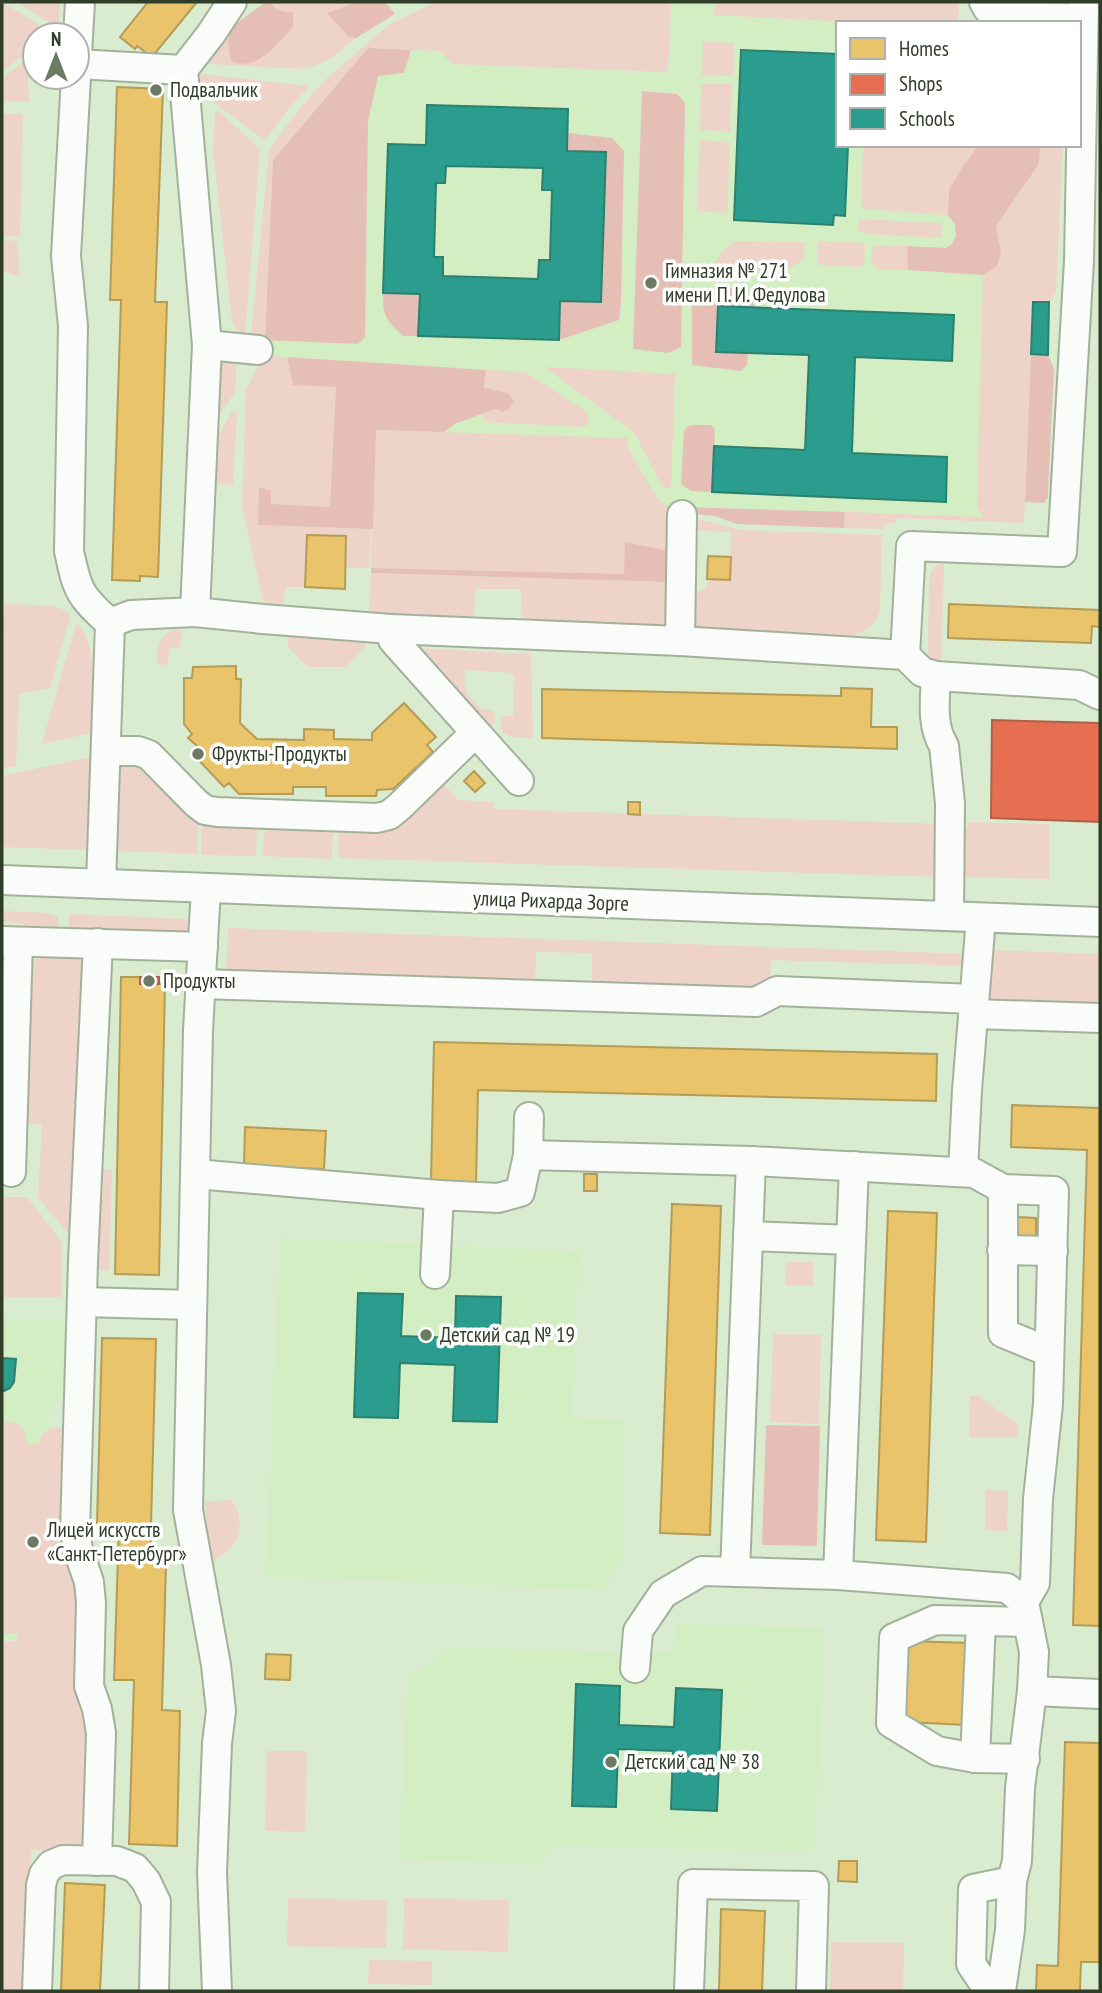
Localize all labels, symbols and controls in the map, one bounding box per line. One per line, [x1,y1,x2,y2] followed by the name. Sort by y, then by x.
[21,21,91,91] north arrow
[836,21,1081,147] legend
[51,27,61,51] text: N
[899,35,949,62] text: Homes
[899,70,943,97] text: Shops
[170,76,258,103] place label: Подвальчик
[148,82,164,98] marker: Подвальчик
[899,105,955,132] text: Schools
[665,257,826,308] place label: Гимназия № 271 имени П. И. Федулова
[643,275,659,291] marker: Гимназия № 271 имени П. И. Федулова
[212,740,347,767] place label: Фрукты-Продукты
[190,746,206,762] marker: Фрукты-Продукты
[473,884,629,917] street label: улица Рихарда Зорге
[163,967,236,994] place label: Продукты
[141,973,157,989] marker: Продукты
[440,1321,575,1348] place label: Детский сад № 19
[418,1327,434,1343] marker: Детский сад № 19
[46,1516,187,1567] place label: Лицей искусств «Санкт-Петербург»
[25,1534,41,1550] marker: Лицей искусств «Санкт-Петербург»
[625,1748,760,1775] place label: Детский сад № 38
[603,1754,619,1770] marker: Детский сад № 38

